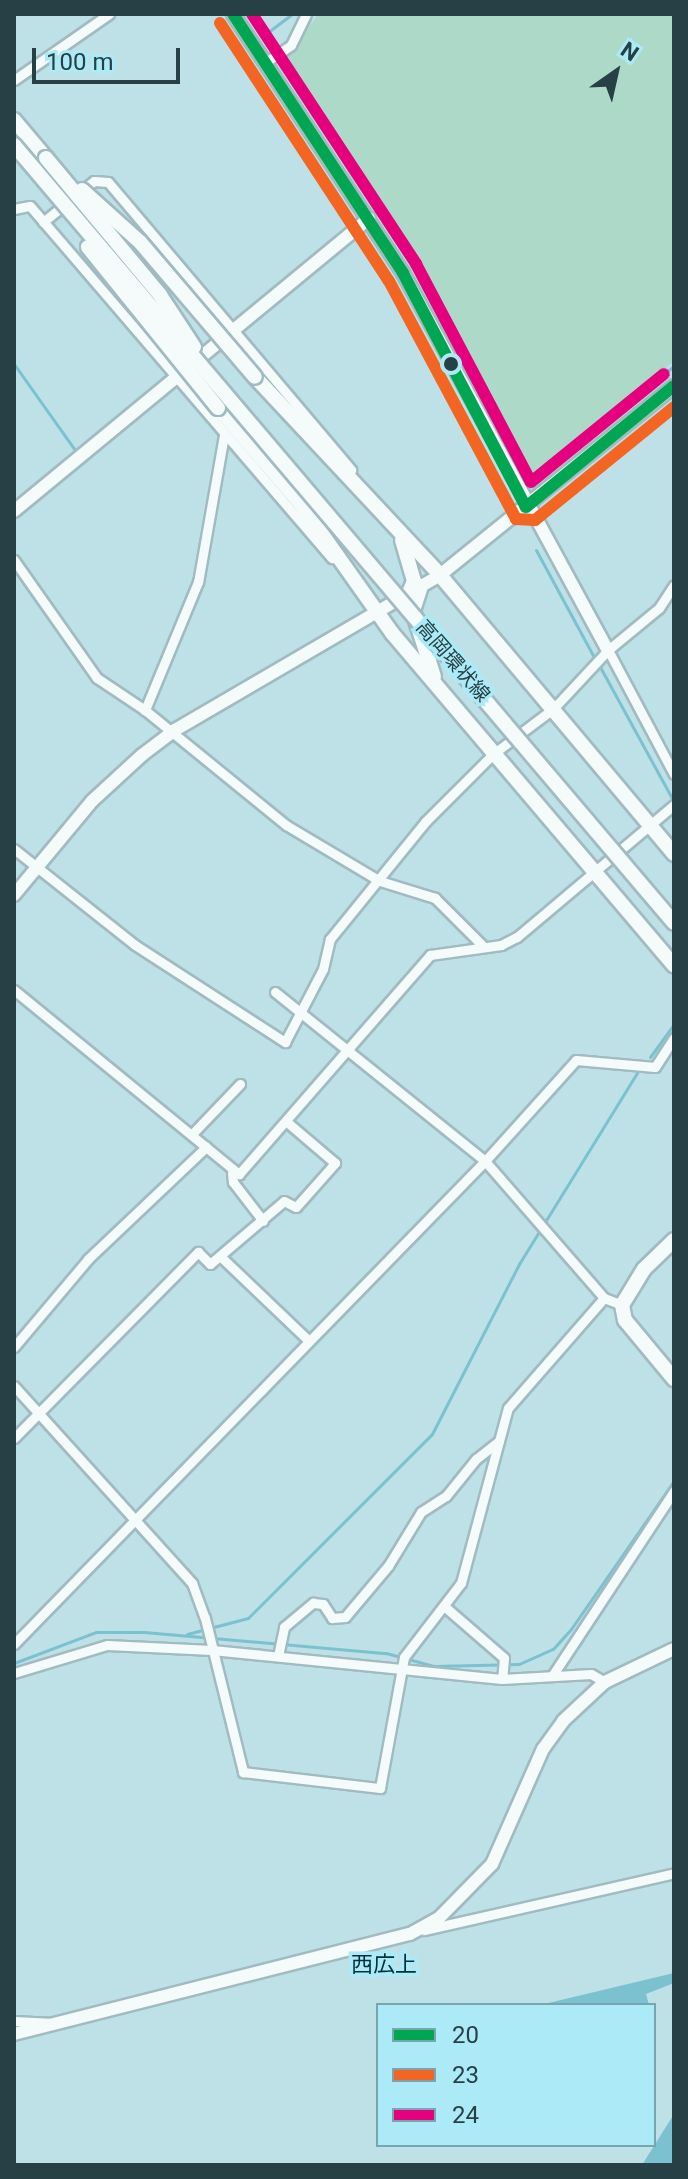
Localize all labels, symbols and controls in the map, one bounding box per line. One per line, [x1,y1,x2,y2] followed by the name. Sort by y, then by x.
[36,32,184,82] scale bar
[576,32,656,112] north arrow
[616,37,643,66] text: N
[46,48,113,76] text: 100 m
[443,356,459,372] unlabelled marker
[411,615,495,707] street label: 高岡環状線
[351,1952,417,1978] district label: 西広上
[376,2003,656,2147] legend
[452,2021,479,2049] text: 20
[452,2061,479,2089] text: 23
[452,2101,479,2129] text: 24

